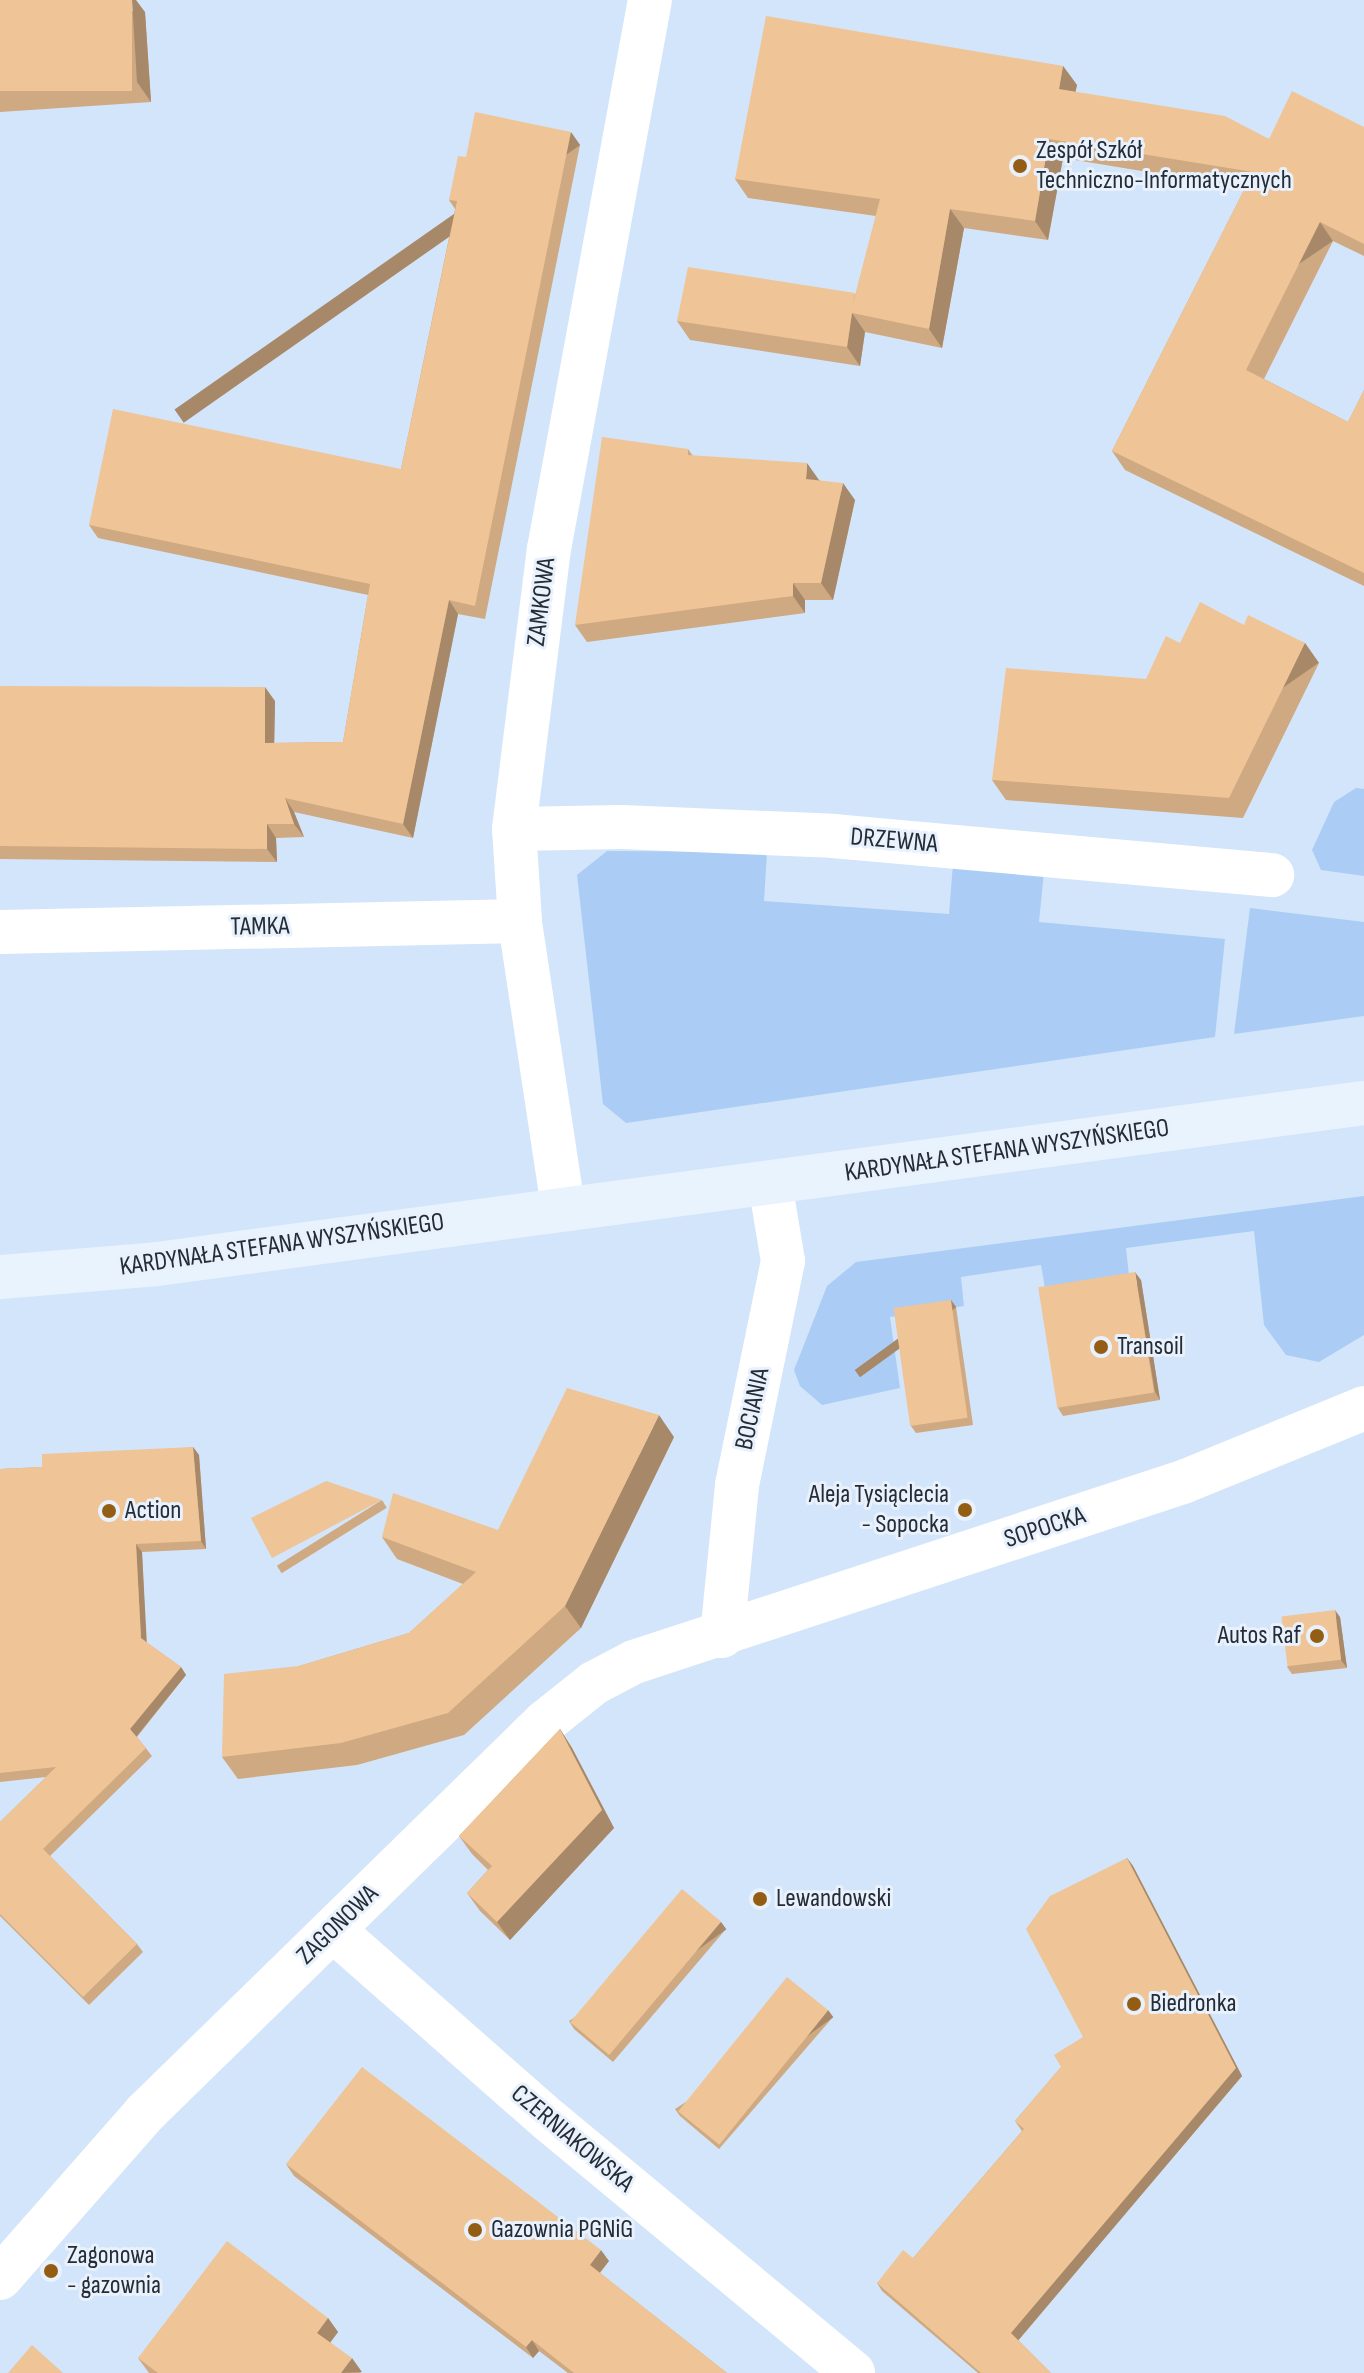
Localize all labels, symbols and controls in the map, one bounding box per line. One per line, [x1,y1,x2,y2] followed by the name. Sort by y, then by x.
[1036,135,1292,196] place label: Zespół Szkół Techniczno-Informatycznych
[1011,157,1029,175] marker: Zespół Szkół Techniczno-Informatycznych
[521,556,563,648] street label: ZAMKOWA
[849,822,939,860] street label: DRZEWNA
[230,911,290,943] street label: TAMKA
[843,1113,1171,1189] street label: KARDYNAŁA STEFANA WYSZYŃSKIEGO
[118,1207,446,1283] street label: KARDYNAŁA STEFANA WYSZYŃSKIEGO
[1117,1331,1184,1363] place label: Transoil
[1092,1338,1110,1356] marker: Transoil
[729,1365,777,1453] street label: BOCIANIA
[809,1479,949,1540] place label: Aleja Tysiąclecia - Sopocka
[125,1495,181,1527] place label: Action
[1001,1500,1089,1556] street label: SOPOCKA
[956,1501,974,1519] marker: Aleja Tysiąclecia - Sopocka
[100,1502,118,1520] marker: Action
[1218,1620,1301,1652] place label: Autos Raf
[1308,1627,1326,1645] marker: Autos Raf
[291,1879,385,1971] street label: ZAGONOWA
[776,1883,891,1915] place label: Lewandowski
[751,1890,769,1908] marker: Lewandowski
[1150,1988,1237,2020] place label: Biedronka
[1125,1995,1143,2013] marker: Biedronka
[504,2079,640,2199] street label: CZERNIAKOWSKA
[491,2214,633,2246] place label: Gazownia PGNiG
[466,2221,484,2239] marker: Gazownia PGNiG
[67,2240,161,2302] place label: Zagonowa - gazownia
[42,2262,60,2280] marker: Zagonowa - gazownia

